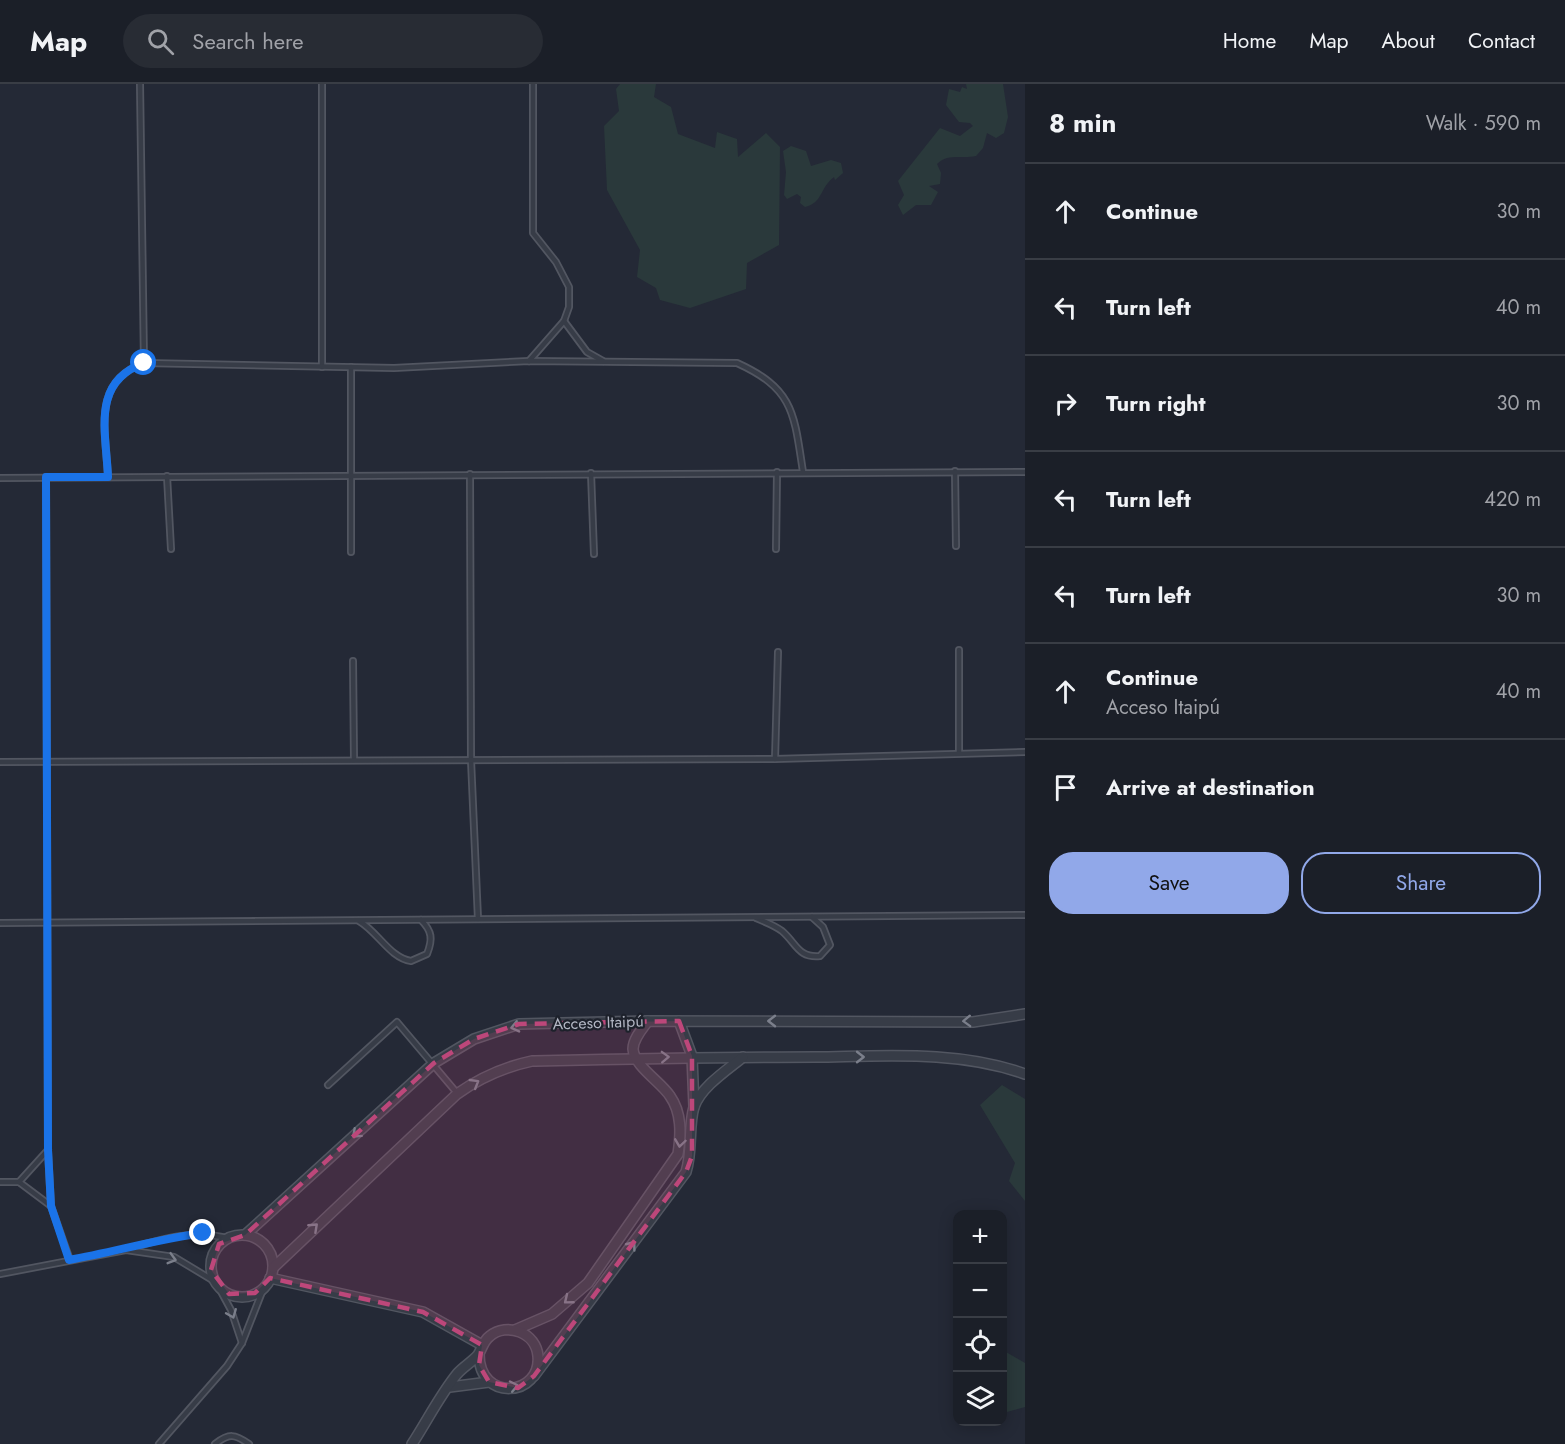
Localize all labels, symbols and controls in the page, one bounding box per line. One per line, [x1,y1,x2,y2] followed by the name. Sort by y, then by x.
[123,14,543,68] search box
[30,21,87,62] text: Map
[144,25,177,58] icon: search
[192,25,304,57] text: Search here
[1223,26,1276,56] text: Home
[1309,26,1349,56] text: Map
[1382,26,1435,56] text: About
[1468,26,1535,56] text: Contact
[1049,104,1117,142] text: 8 min
[1426,109,1541,138] text: Walk · 590 m
[1049,195,1082,228] icon: ahead
[1106,195,1198,227] text: Continue
[1496,197,1541,226] text: 30 m
[1049,291,1082,324] icon: left
[1106,291,1191,323] text: Turn left
[1496,293,1541,322] text: 40 m
[130,349,156,375] route start
[1049,387,1082,420] icon: right
[1106,387,1206,419] text: Turn right
[1496,389,1541,418] text: 30 m
[1049,483,1082,516] icon: left
[1106,483,1191,515] text: Turn left
[1484,485,1541,514] text: 420 m
[1049,579,1082,612] icon: left
[1106,579,1191,611] text: Turn left
[1496,581,1541,610] text: 30 m
[1106,661,1198,693] text: Continue
[1049,675,1082,708] icon: ahead
[1496,677,1541,706] text: 40 m
[1106,693,1220,722] text: Acceso Itaipú
[1049,771,1082,804] icon: arrive
[1106,771,1315,803] text: Arrive at destination
[1049,852,1289,914] button: Save
[1301,852,1541,914] button: Share
[552,1009,644,1036] street label: Acceso Itaipú
[768,1015,777,1027] one-way arrow
[963,1015,972,1028] one-way arrow
[510,1019,520,1032] one-way arrow
[661,1051,670,1064] one-way arrow
[856,1051,865,1063] one-way arrow
[469,1078,479,1090] one-way arrow
[352,1127,362,1138] one-way arrow
[674,1138,686,1148] one-way arrow
[953,1210,1007,1426] map controls
[953,1210,1007,1264] button: +
[189,1219,215,1245] route end
[308,1223,318,1234] one-way arrow
[624,1240,635,1251] one-way arrow
[166,1252,177,1264] one-way arrow
[953,1264,1007,1318] button: −
[564,1293,575,1304] one-way arrow
[224,1308,237,1319] one-way arrow
[953,1318,1007,1372] button: locate
[953,1372,1007,1426] button: layers
[509,1381,519,1394] one-way arrow

